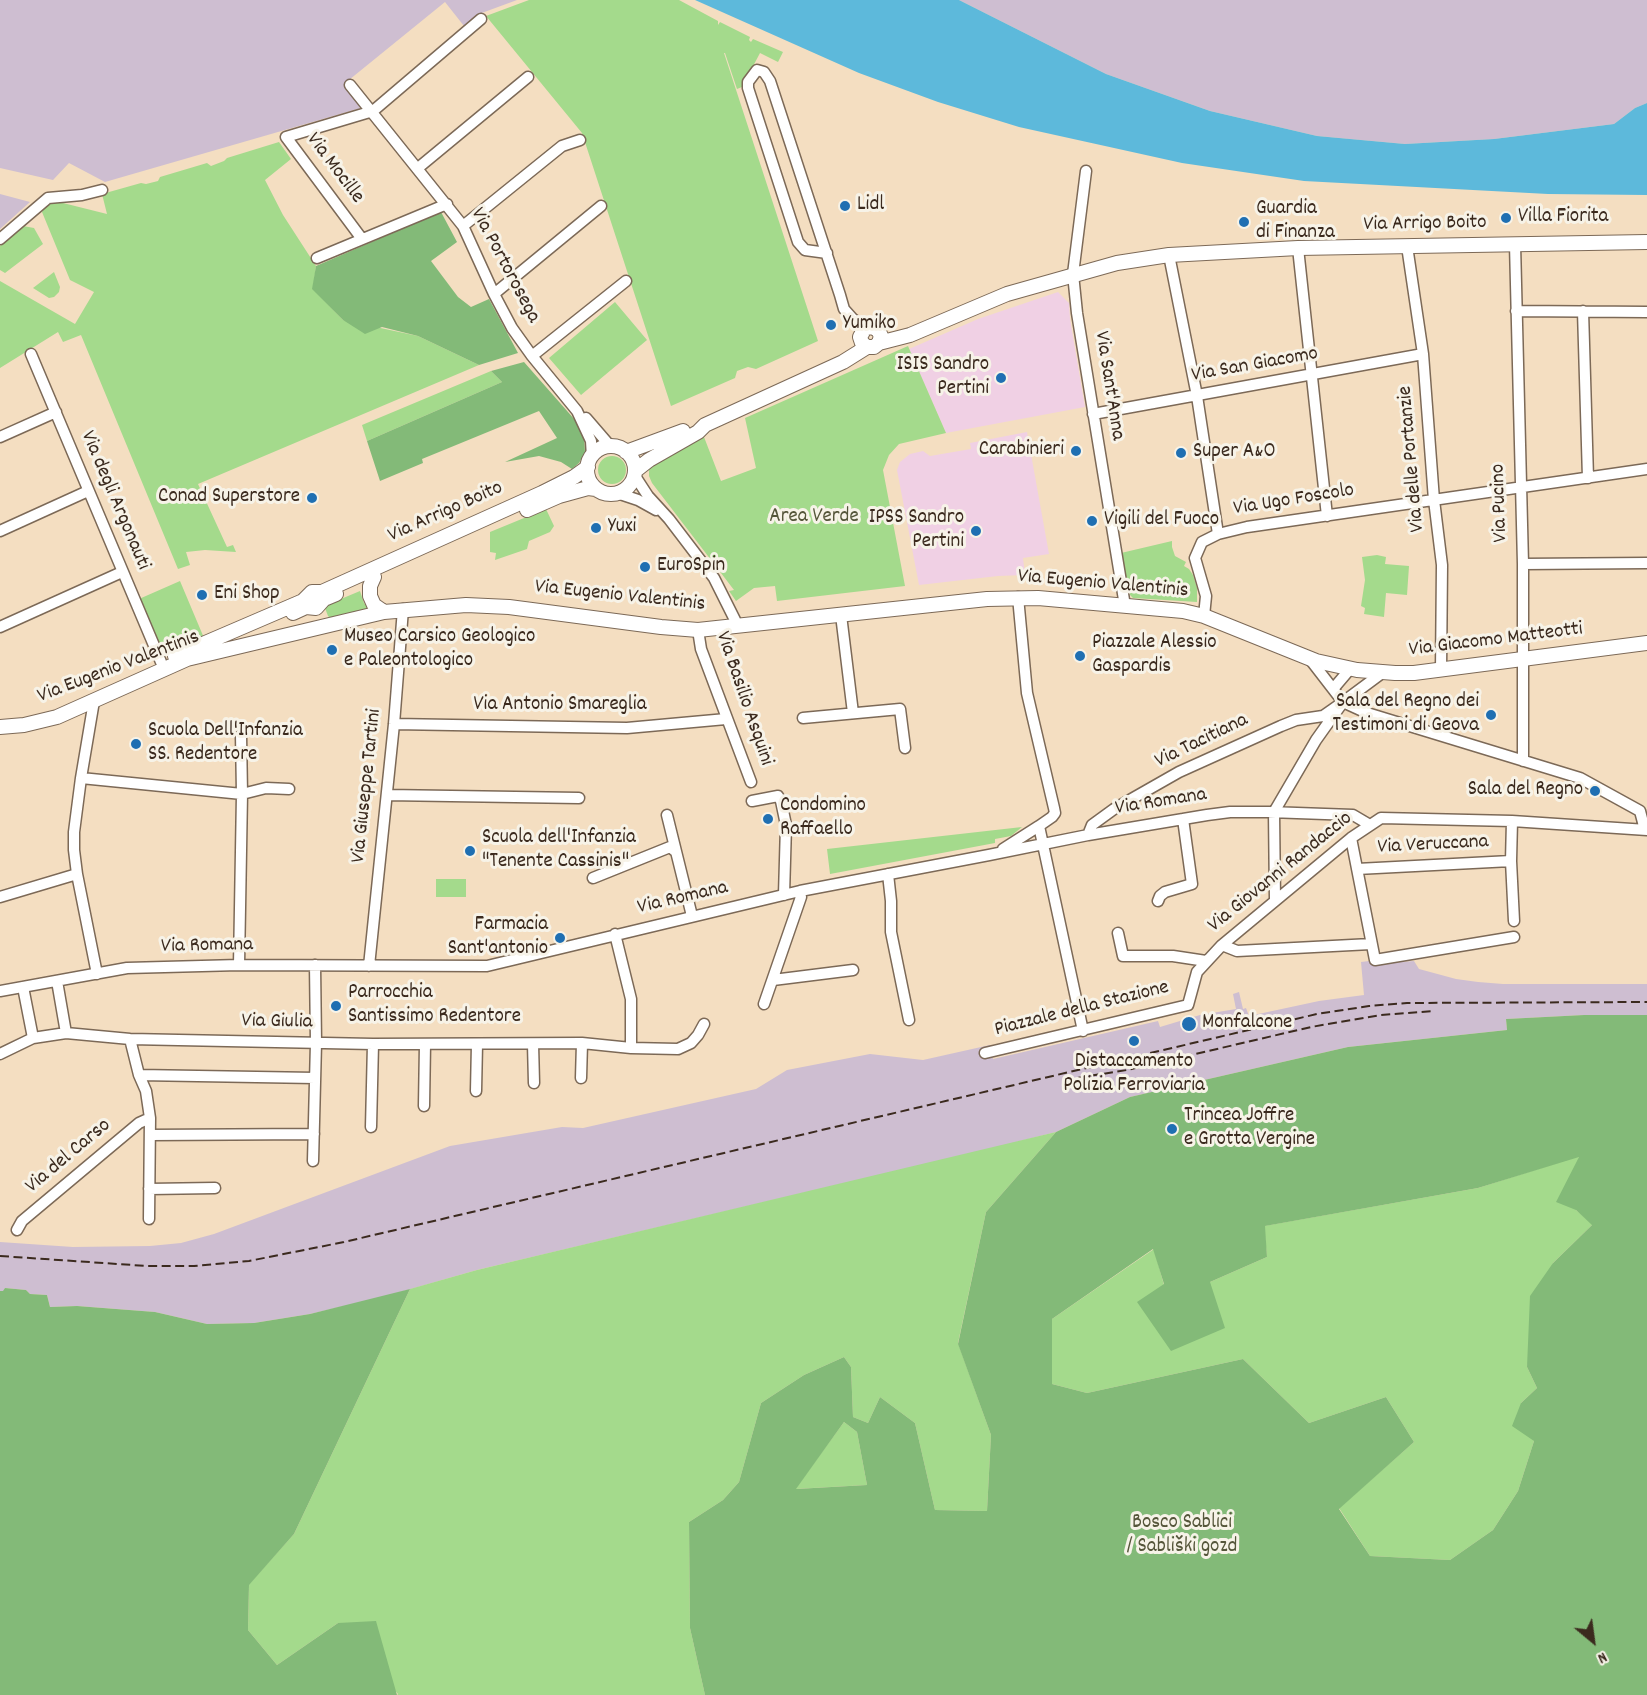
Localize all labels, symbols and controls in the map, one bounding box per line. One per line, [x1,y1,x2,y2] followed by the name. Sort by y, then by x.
[299,129,369,209] street label: Via Mocille
[857,193,884,219] place label: Lidl
[1256,197,1335,247] place label: Guardia di Finanza
[838,199,852,213] marker: Lidl
[463,204,545,328] street label: Via Portorosega
[1518,205,1608,231] place label: Villa Fiorita
[1363,211,1487,239] street label: Via Arrigo Boito
[1499,211,1513,225] marker: Villa Fiorita
[1237,215,1251,229] marker: Guardia di Finanza
[843,312,896,338] place label: Yumiko
[824,318,838,332] marker: Yumiko
[1087,330,1129,442] street label: Via Sant'Anna
[1190,342,1320,390] street label: Via San Giacomo
[897,353,989,403] place label: ISIS Sandro Pertini
[994,371,1008,385] marker: ISIS Sandro Pertini
[1394,385,1432,533] street label: Via delle Portanzie
[73,428,155,574] street label: Via degli Argonauti
[979,438,1064,464] place label: Carabinieri
[1193,440,1276,466] place label: Super A&O
[1069,444,1083,458] marker: Carabinieri
[1174,446,1188,460] marker: Super A&O
[1487,463,1515,543] street label: Via Pucino
[385,476,507,550] street label: Via Arrigo Boito
[1232,479,1356,523] street label: Via Ugo Foscolo
[158,485,300,511] place label: Conad Superstore
[305,491,319,505] marker: Conad Superstore
[769,505,859,531] park label: Area Verde
[869,506,964,556] place label: IPSS Sandro Pertini
[1104,508,1219,534] place label: Vigili del Fuoco
[1085,514,1099,528] marker: Vigili del Fuoco
[608,515,636,541] place label: Yuxi
[589,521,603,535] marker: Yuxi
[969,524,983,538] marker: IPSS Sandro Pertini
[657,554,725,580] place label: EuroSpin
[638,560,652,574] marker: EuroSpin
[1017,565,1189,605] street label: Via Eugenio Valentinis
[534,576,706,618] street label: Via Eugenio Valentinis
[214,582,280,608] place label: Eni Shop
[195,588,209,602] marker: Eni Shop
[1408,618,1584,664] street label: Via Giacomo Matteotti
[344,625,535,675] place label: Museo Carsico Geologico e Paleontologico
[35,626,203,710] street label: Via Eugenio Valentinis
[708,629,778,769] street label: Via Basilio Asquini
[1092,631,1217,681] place label: Piazzale Alessio Gaspardis
[325,643,339,657] marker: Museo Carsico Geologico e Paleontologico
[1073,649,1087,663] marker: Piazzale Alessio Gaspardis
[1333,690,1479,740] place label: Sala del Regno dei Testimoni di Geova
[473,693,647,719] street label: Via Antonio Smareglia
[347,708,389,864] street label: Via Giuseppe Tartini
[1484,708,1498,722] marker: Sala del Regno dei Testimoni di Geova
[1151,709,1253,775] street label: Via Tacitiana
[148,719,303,769] place label: Scuola Dell'Infanzia SS. Redentore
[129,737,143,751] marker: Scuola Dell'Infanzia SS. Redentore
[1468,778,1583,804] place label: Sala del Regno
[1114,783,1208,823] street label: Via Romana
[1588,784,1602,798] marker: Sala del Regno
[780,794,866,844] place label: Condomino Raffaello
[1204,807,1358,939] street label: Via Giovanni Randaccio
[761,812,775,826] marker: Condomino Raffaello
[482,826,636,876] place label: Scuola dell'Infanzia "Tenente Cassinis"
[1377,831,1489,861] street label: Via Veruccana
[463,844,477,858] marker: Scuola dell'Infanzia "Tenente Cassinis"
[635,876,731,922] street label: Via Romana
[448,913,548,963] place label: Farmacia Sant'antonio
[553,931,567,945] marker: Farmacia Sant'antonio
[161,934,253,960] street label: Via Romana
[992,976,1172,1044] street label: Piazzale della Stazione
[348,981,521,1031] place label: Parrocchia Santissimo Redentore
[329,999,343,1013] marker: Parrocchia Santissimo Redentore
[241,1010,313,1036] street label: Via Giulia
[1202,1011,1292,1037] place label: Monfalcone
[1180,1015,1198,1033] marker: Monfalcone
[1127,1034,1141,1048] marker: Distaccamento Polizia Ferroviaria
[1063,1050,1205,1100] place label: Distaccamento Polizia Ferroviaria
[1184,1104,1315,1154] place label: Trincea Joffre e Grotta Vergine
[21,1114,117,1200] street label: Via del Carso
[1165,1122,1179,1136] marker: Trincea Joffre e Grotta Vergine
[1127,1511,1237,1561] park label: Bosco Sablici / Sabliški gozd
[1563,1611,1623,1671] north arrow
[1593,1645,1611,1669] text: N

